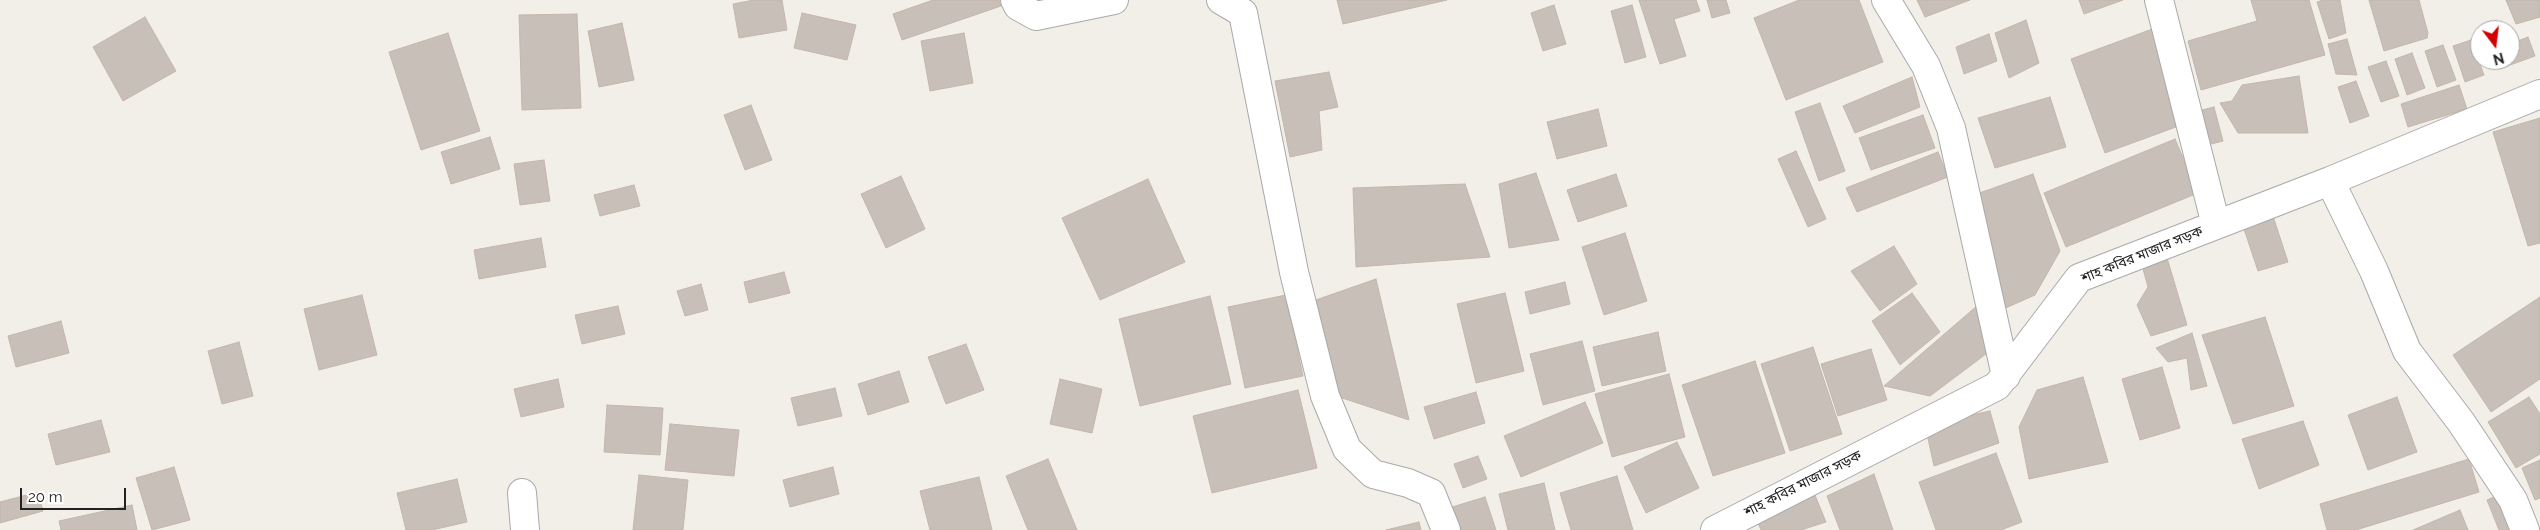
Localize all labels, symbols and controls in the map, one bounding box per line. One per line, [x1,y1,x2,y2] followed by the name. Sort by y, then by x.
[2470,20,2520,70] north arrow
[2491,49,2506,68] text: N
[2079,223,2205,287] street label: শাহ কবির মাজার সড়ক
[1741,447,1865,521] street label: শাহ কবির মাজার সড়ক
[22,478,129,510] scale bar
[28,488,63,506] text: 20 m

